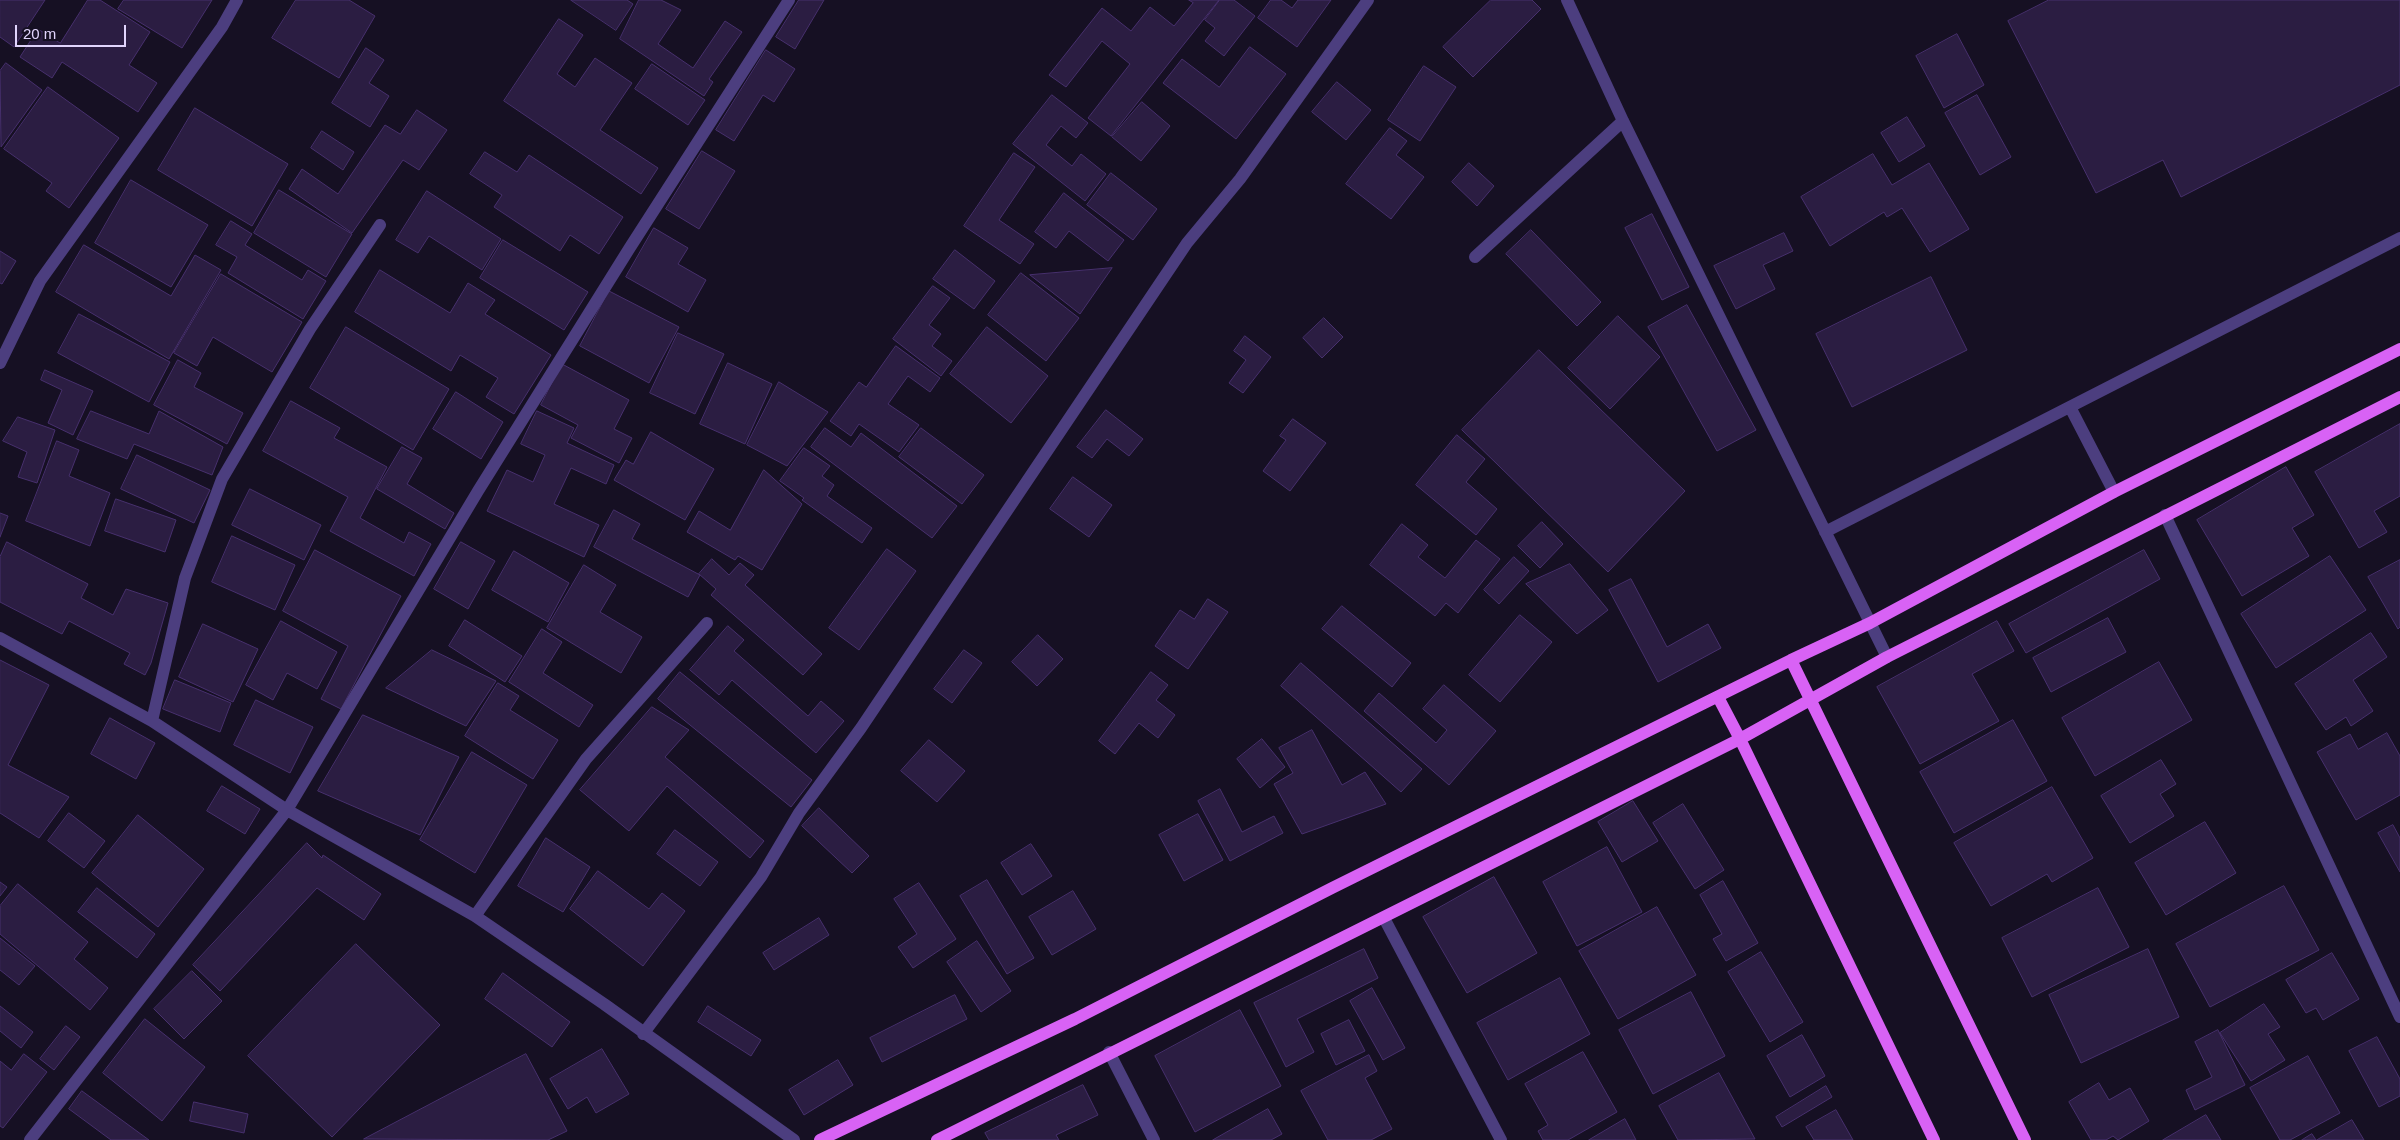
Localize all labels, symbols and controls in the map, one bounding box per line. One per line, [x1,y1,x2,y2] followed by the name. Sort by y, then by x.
[18,15,129,47] scale bar
[23,25,56,42] text: 20 m

